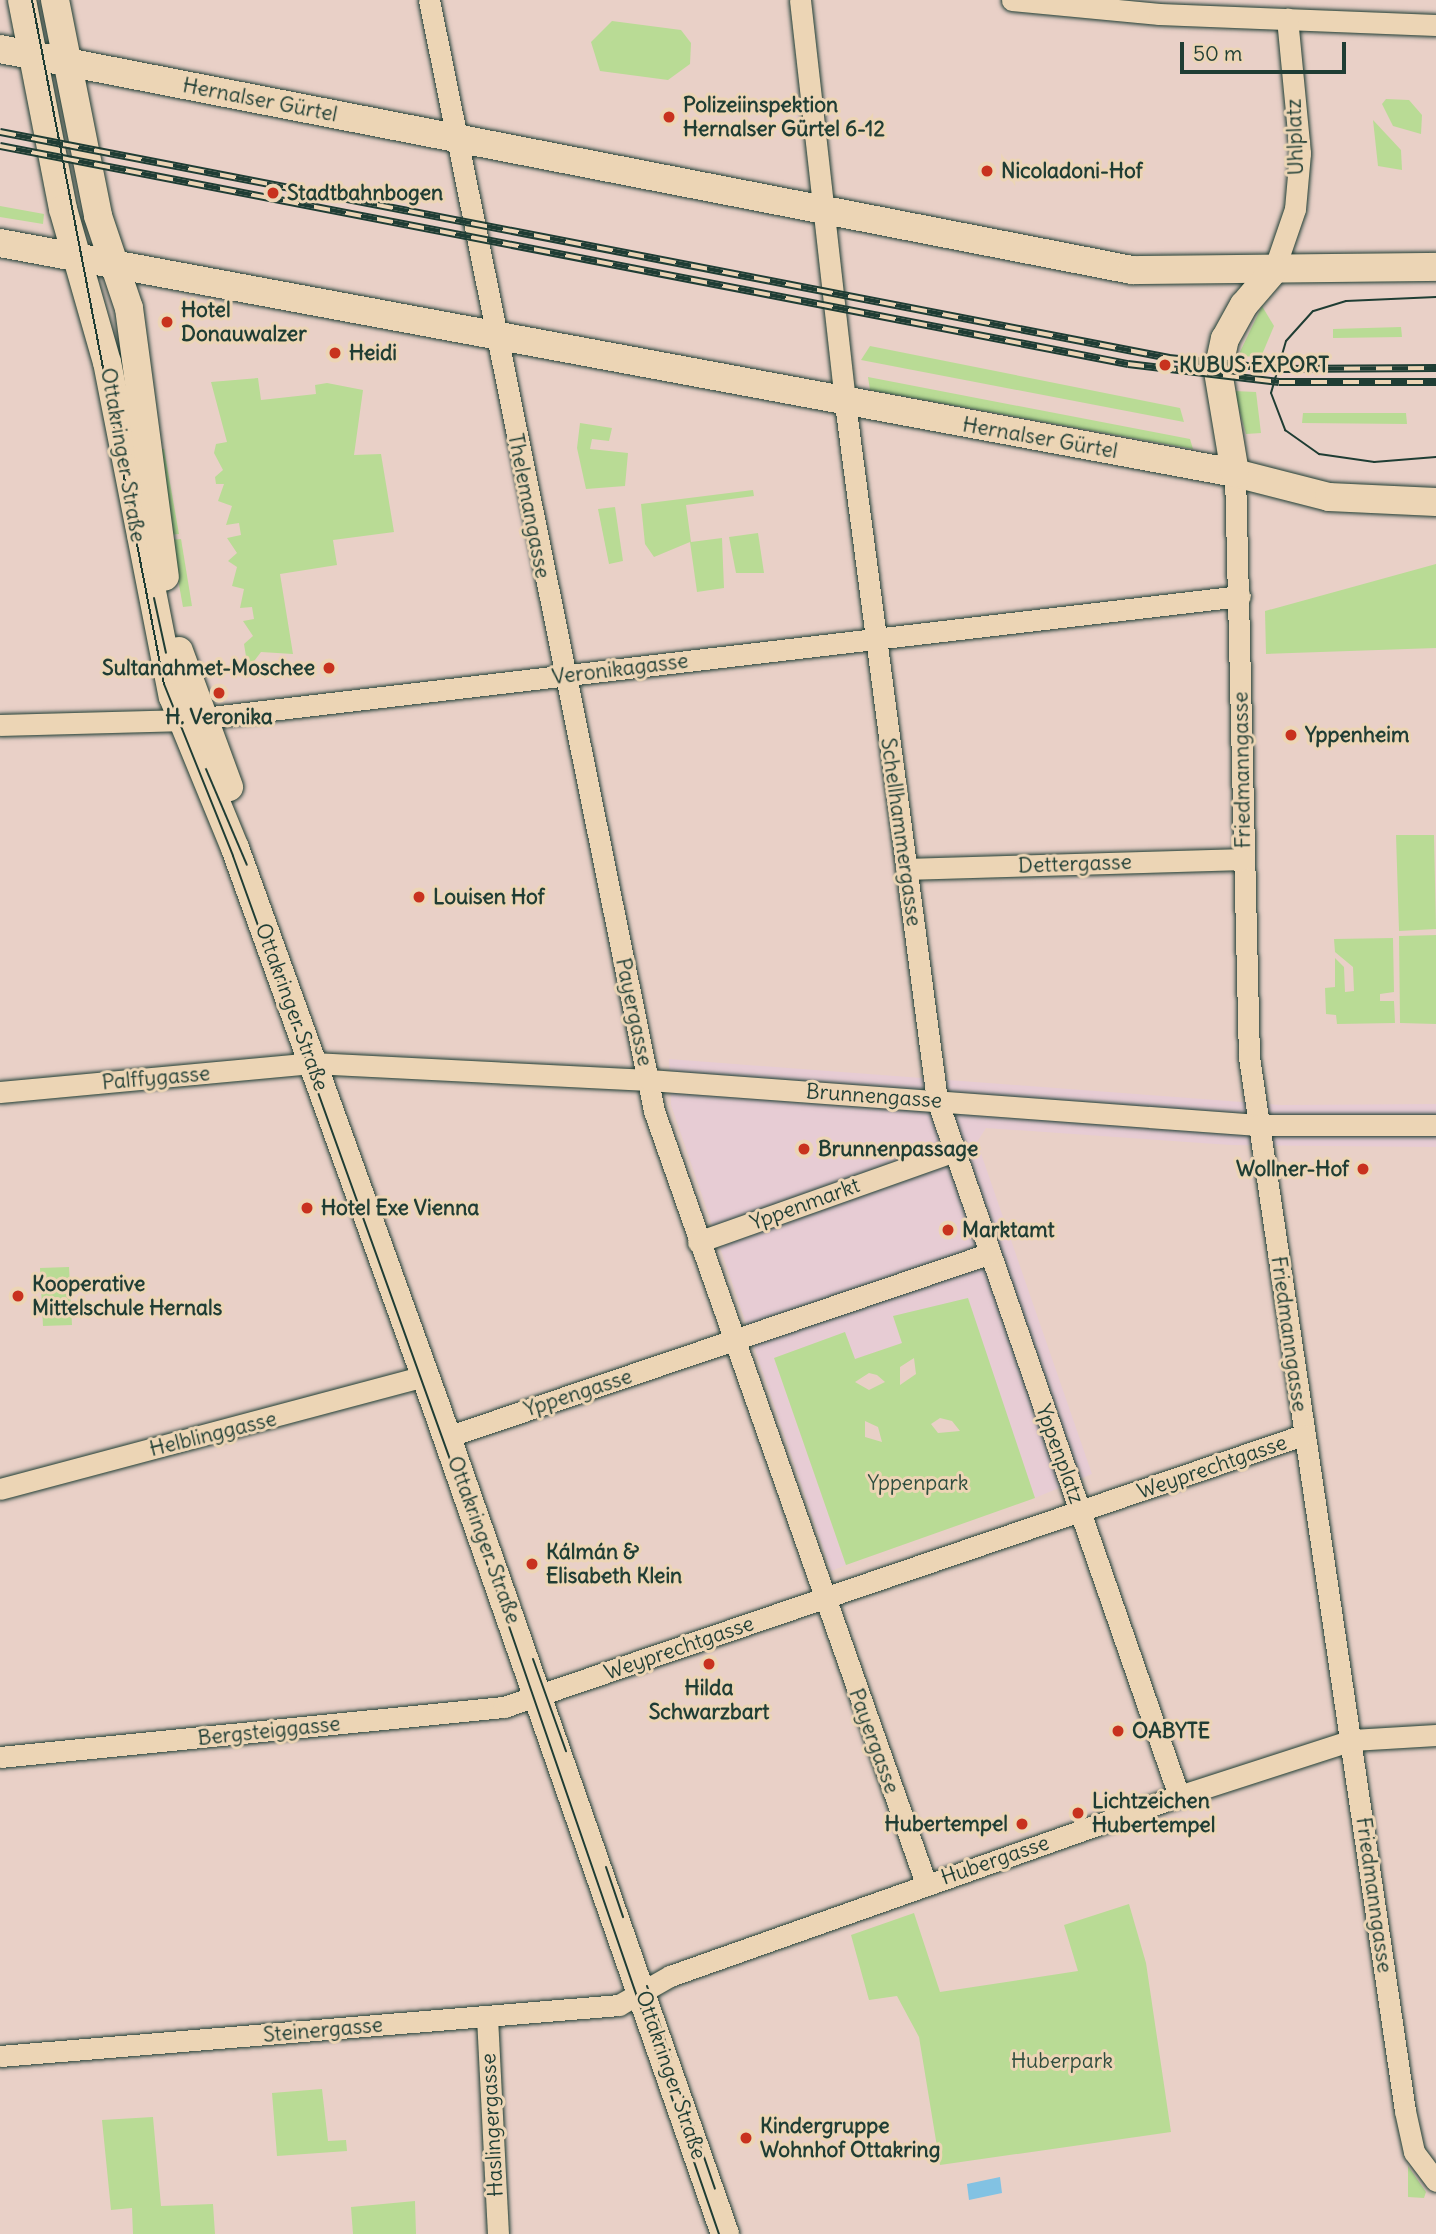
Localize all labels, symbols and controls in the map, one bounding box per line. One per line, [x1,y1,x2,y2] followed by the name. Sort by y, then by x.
[1184,28,1350,72] scale bar
[1193,40,1242,67] text: 50 m
[181,73,339,127] street label: Hernalser Gürtel
[683,92,885,142] place label: Polizeiinspektion Hernalser Gürtel 6-12
[1281,98,1309,176] street label: Uhlplatz
[661,109,677,125] marker: Polizeiinspektion Hernalser Gürtel 6-12
[1001,158,1143,184] place label: Nicoladoni-Hof
[979,163,995,179] marker: Nicoladoni-Hof
[287,180,443,206] place label: Stadtbahnbogen
[265,185,281,201] marker: Stadtbahnbogen
[181,297,307,347] place label: Hotel Donauwalzer
[159,314,175,330] marker: Hotel Donauwalzer
[349,340,397,366] place label: Heidi
[327,345,343,361] marker: Heidi
[1179,352,1329,378] place label: KUBUS EXPORT
[1157,357,1173,373] marker: KUBUS EXPORT
[95,366,151,544] street label: Ottakringer Straße
[961,412,1119,464] street label: Hernalser Gürtel
[503,431,555,581] street label: Thelemangasse
[550,648,690,690] street label: Veronikagasse
[102,655,315,681] place label: Sultanahmet-Moschee
[321,660,337,676] marker: Sultanahmet-Moschee
[211,685,227,701] marker: H. Veronika
[1228,691,1256,849] street label: Friedmanngasse
[165,704,273,730] place label: H. Veronika
[1305,722,1409,748] place label: Yppenheim
[1283,727,1299,743] marker: Yppenheim
[875,736,927,928] street label: Schellhammergasse
[1018,849,1132,879] street label: Dettergasse
[433,884,545,910] place label: Louisen Hof
[411,889,427,905] marker: Louisen Hof
[250,920,334,1094] street label: Ottakringer Straße
[610,956,658,1068] street label: Payergasse
[101,1061,211,1095] street label: Palffygasse
[805,1079,943,1113] street label: Brunnengasse
[818,1136,978,1162] place label: Brunnenpassage
[796,1141,812,1157] marker: Brunnenpassage
[1236,1156,1349,1182] place label: Wollner-Hof
[1355,1161,1371,1177] marker: Wollner-Hof
[747,1173,863,1235] street label: Yppenmarkt
[321,1195,479,1221] place label: Hotel Exe Vienna
[299,1200,315,1216] marker: Hotel Exe Vienna
[962,1217,1055,1243] place label: Marktamt
[940,1222,956,1238] marker: Marktamt
[1266,1255,1312,1413] street label: Friedmanngasse
[32,1271,222,1321] place label: Kooperative Mittelschule Hernals
[10,1288,26,1304] marker: Kooperative Mittelschule Hernals
[521,1364,635,1422] street label: Yppengasse
[1030,1401,1090,1507] street label: Yppenplatz
[147,1406,279,1462] street label: Helblinggasse
[1134,1430,1290,1504] street label: Weyprechtgasse
[442,1453,526,1627] street label: Ottakringer Straße
[867,1470,969,1496] park label: Yppenpark
[546,1539,682,1589] place label: Kálmán & Elisabeth Klein
[524,1556,540,1572] marker: Kálmán & Elisabeth Klein
[601,1611,757,1685] street label: Weyprechtgasse
[701,1656,717,1672] marker: Hilda Schwarzbart
[649,1675,769,1725] place label: Hilda Schwarzbart
[843,1685,905,1797] street label: Payergasse
[196,1711,342,1751] street label: Bergsteiggasse
[1132,1718,1210,1744] place label: OABYTE
[1110,1723,1126,1739] marker: OABYTE
[1092,1788,1215,1838] place label: Lichtzeichen Hubertempel
[1070,1805,1086,1821] marker: Lichtzeichen Hubertempel
[885,1811,1008,1837] place label: Hubertempel
[1014,1816,1030,1832] marker: Hubertempel
[1351,1816,1397,1974] street label: Friedmanngasse
[938,1830,1052,1890] street label: Hubergasse
[630,1987,712,2163] street label: Ottakringer Straße
[262,2012,384,2048] street label: Steinergasse
[1011,2048,1113,2074] park label: Huberpark
[476,2053,508,2197] street label: Haslingergasse
[760,2113,940,2163] place label: Kindergruppe Wohnhof Ottakring
[738,2130,754,2146] marker: Kindergruppe Wohnhof Ottakring

